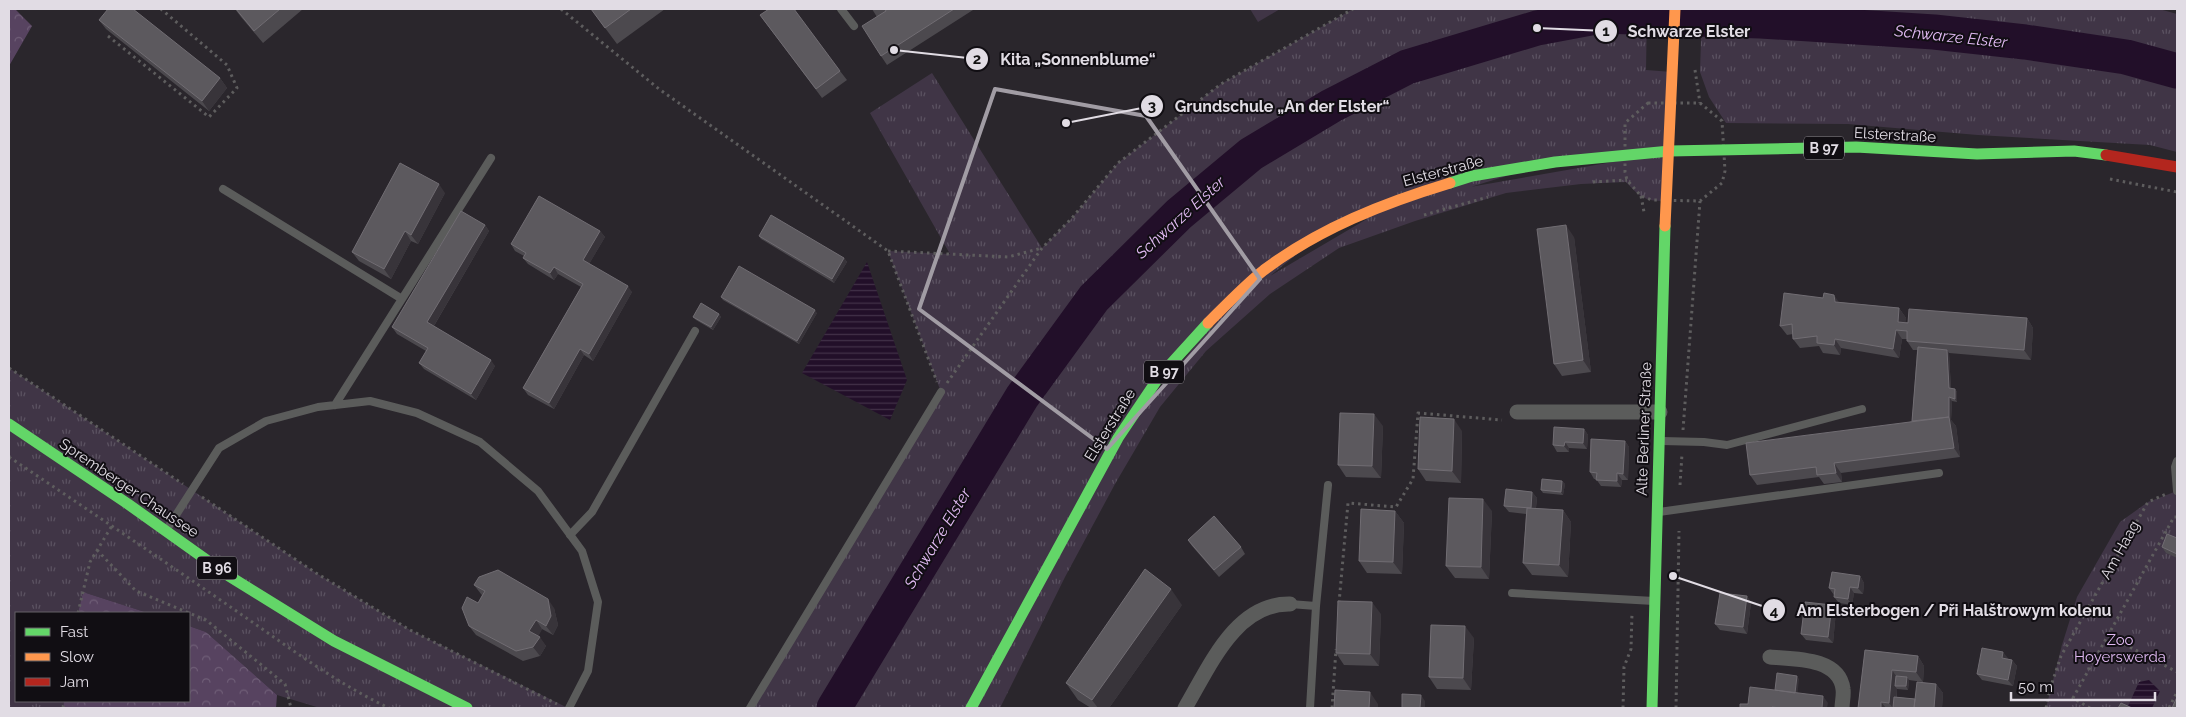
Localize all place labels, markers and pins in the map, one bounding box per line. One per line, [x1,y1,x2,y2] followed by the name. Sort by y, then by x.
[1593,16,1761,47] callout: Schwarze Elster
[965,44,1165,75] callout: Kita „Sonnenblume“
[1139,90,1399,121] callout: Grundschule „An der Elster“
[1762,595,2122,626] callout: Am Elsterbogen / Při Halštrowym kolenu

